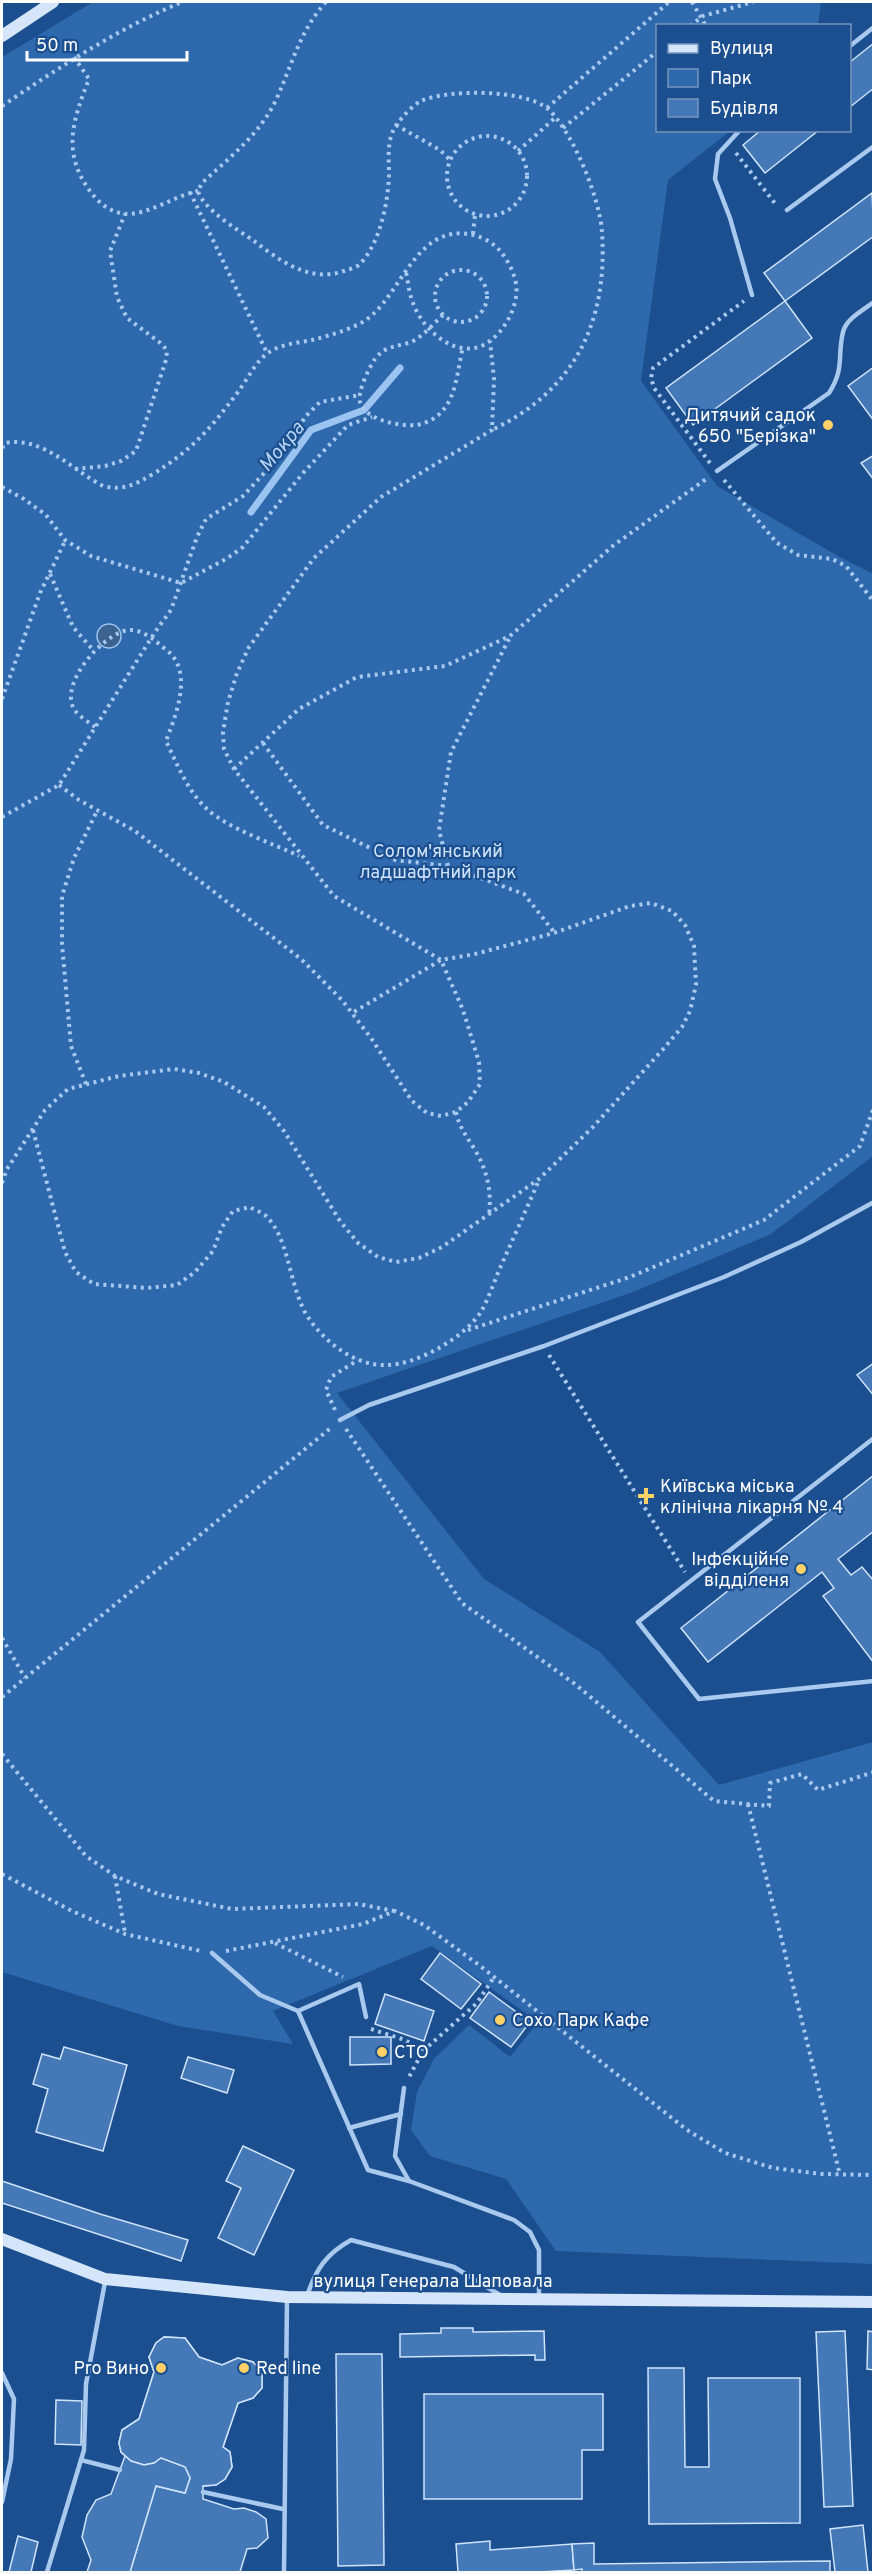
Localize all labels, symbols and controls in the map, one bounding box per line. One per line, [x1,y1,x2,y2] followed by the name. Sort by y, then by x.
[27,24,188,62] scale bar
[656,24,851,132] legend
[36,35,78,58] text: 50 m
[710,38,773,61] text: Вулиця
[710,68,752,91] text: Парк
[710,98,778,121] text: Будівля
[685,405,816,449] place label: Дитячий садок 650 "Берізка"
[254,416,312,478] water label: Мокра
[821,418,835,432] marker: Дитячий садок 650 "Берізка"
[359,841,517,885] park label: Солом'янський ладшафтний парк
[660,1476,843,1520] place label: Київська міська клінічна лікарня № 4
[637,1487,655,1505] marker: Київська міська клінічна лікарня № 4
[691,1549,789,1593] place label: Інфекційне відділеня
[794,1562,808,1576] marker: Інфекційне відділеня
[512,2010,649,2033] place label: Сохо Парк Кафе
[493,2013,507,2027] marker: Сохо Парк Кафе
[394,2042,429,2065] place label: СТО
[375,2045,389,2059] marker: СТО
[314,2271,552,2294] street label: вулиця Генерала Шаповала
[74,2358,149,2381] place label: Pro Вино
[256,2358,321,2381] place label: Red line
[154,2361,168,2375] marker: Pro Вино
[237,2361,251,2375] marker: Red line

